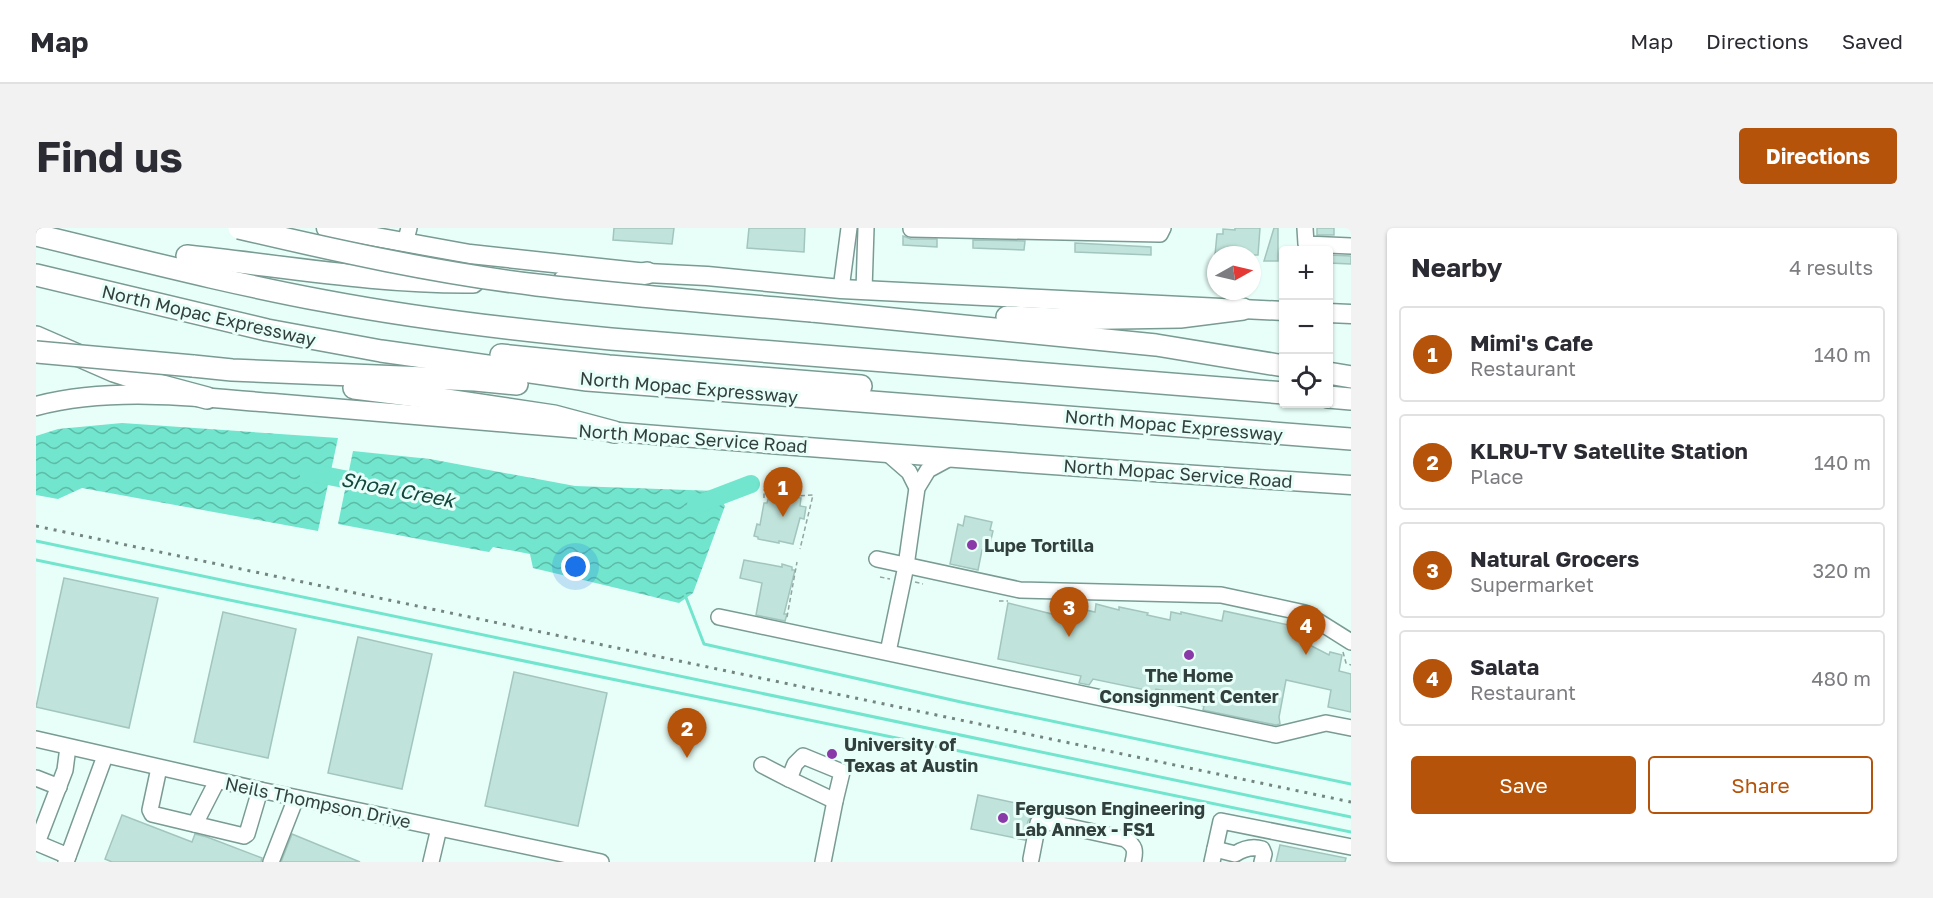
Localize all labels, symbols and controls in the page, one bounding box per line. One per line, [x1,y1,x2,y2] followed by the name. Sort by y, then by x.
[30,25,88,58] text: Map
[1630,28,1673,54] text: Map
[1706,28,1809,54] text: Directions
[1842,28,1903,54] text: Saved
[1739,128,1897,184] button: Directions
[36,131,183,181] text: Find us
[1207,246,1261,300] north arrow
[1279,246,1333,408] map controls
[1279,246,1333,300] button: +
[1411,252,1502,283] text: Nearby
[1789,255,1873,279] text: 4 results
[100,280,318,350] street label: North Mopac Expressway
[1279,300,1333,354] button: −
[1470,329,1593,356] text: Mimi's Cafe
[1427,342,1438,366] text: 1
[1814,342,1871,366] text: 140 m
[1279,354,1333,408] button: locate
[1470,356,1576,380] text: Restaurant
[579,367,799,407] street label: North Mopac Expressway
[1064,405,1284,445] street label: North Mopac Expressway
[578,419,808,457] street label: North Mopac Service Road
[1470,437,1748,464] text: KLRU-TV Satellite Station
[1426,450,1439,474] text: 2
[1814,450,1871,474] text: 140 m
[1063,454,1293,492] street label: North Mopac Service Road
[1470,464,1523,488] text: Place
[339,466,460,512] water label: Shoal Creek
[764,468,802,517] pin: 1
[984,534,1094,556] place label: Lupe Tortilla
[965,538,979,552] marker: Lupe Tortilla
[1470,545,1639,572] text: Natural Grocers
[561,552,590,581] your location
[1426,558,1439,582] text: 3
[1813,558,1871,582] text: 320 m
[1470,572,1594,596] text: Supermarket
[1050,588,1088,637] pin: 3
[1286,606,1326,655] pin: 4
[1182,648,1196,662] marker: The Home Consignment Center
[1470,653,1539,680] text: Salata
[1099,664,1279,707] place label: The Home Consignment Center
[1426,666,1439,690] text: 4
[1812,666,1871,690] text: 480 m
[1470,680,1576,704] text: Restaurant
[668,708,706,758] pin: 2
[844,733,978,776] place label: University of Texas at Austin
[825,747,839,761] marker: University of Texas at Austin
[1411,756,1636,814] button: Save
[1648,756,1873,814] button: Share
[223,772,413,832] street label: Neils Thompson Drive
[1015,797,1205,840] place label: Ferguson Engineering Lab Annex - FS1
[996,811,1010,825] marker: Ferguson Engineering Lab Annex - FS1

